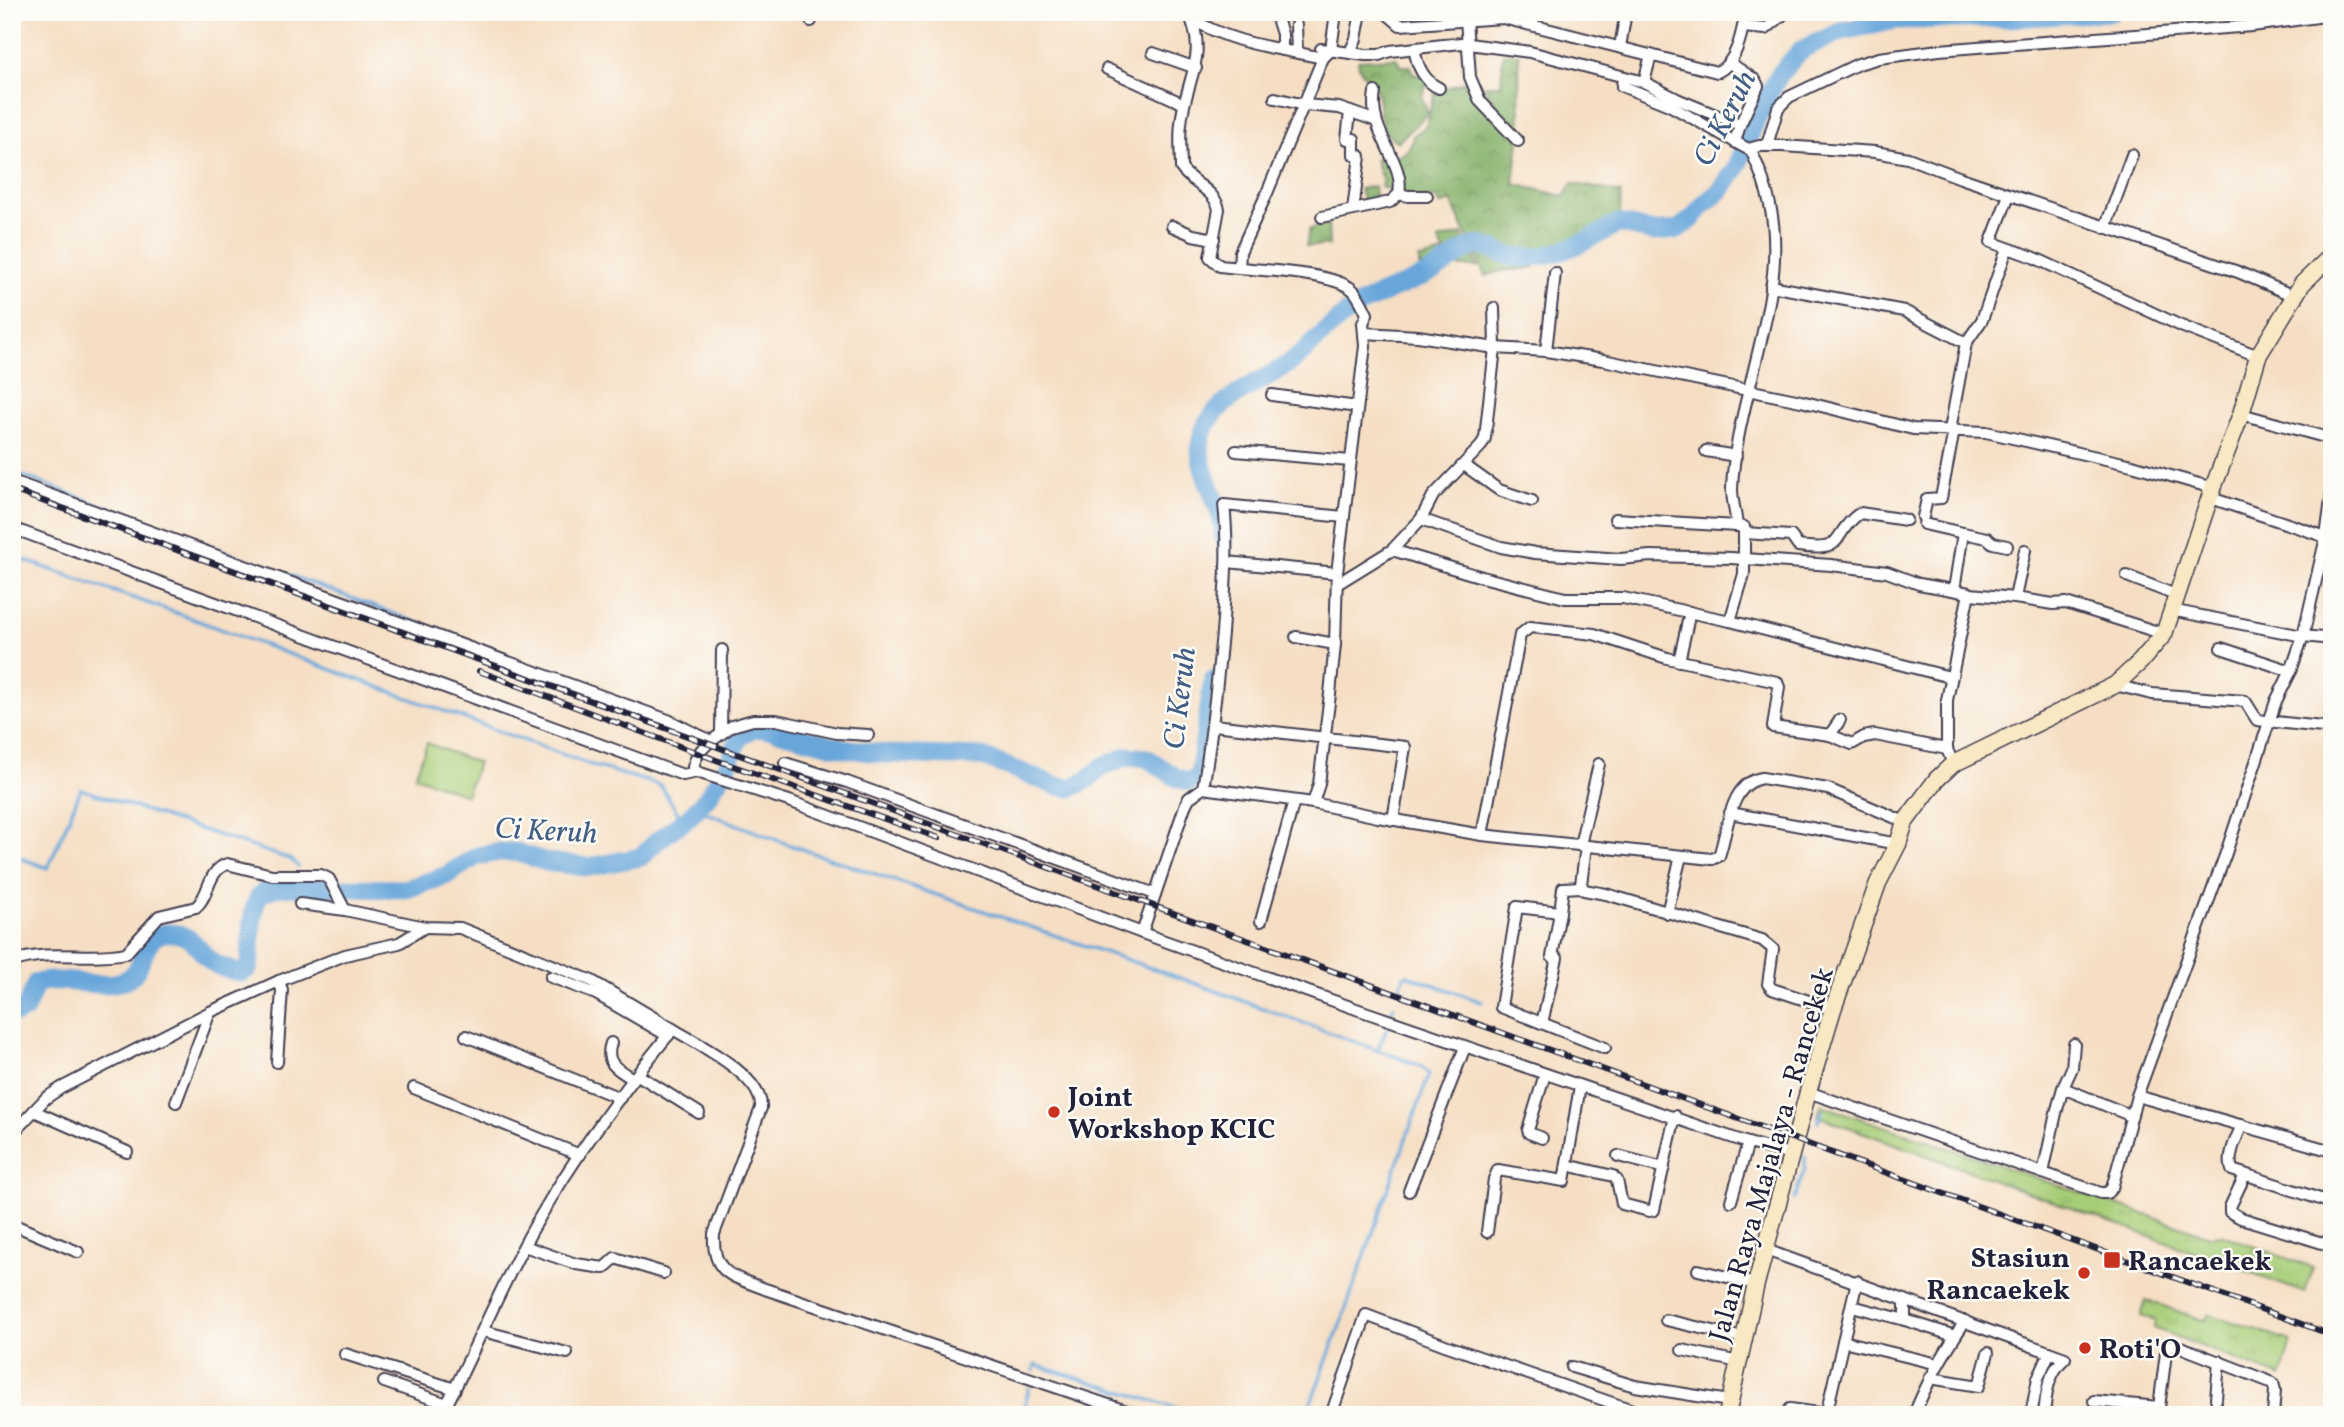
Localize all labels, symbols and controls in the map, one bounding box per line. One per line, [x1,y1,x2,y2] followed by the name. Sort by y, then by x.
[1684,64,1768,174] water label: Ci Keruh
[1154,645,1208,752] water label: Ci Keruh
[493,808,598,856] water label: Ci Keruh
[1700,963,1845,1347] street label: Jalan Raya Majalaya - Rancekek
[1067,1079,1276,1150] place label: Joint Workshop KCIC
[1046,1104,1062,1120] marker: Joint Workshop KCIC
[1927,1240,2070,1311] place label: Stasiun Rancaekek
[2128,1243,2271,1282] place label: Rancaekek
[2102,1250,2122,1270] marker: Rancaekek
[2076,1265,2092,1281] marker: Stasiun Rancaekek
[2099,1331,2181,1370] place label: Roti'O
[2077,1340,2093,1356] marker: Roti'O

